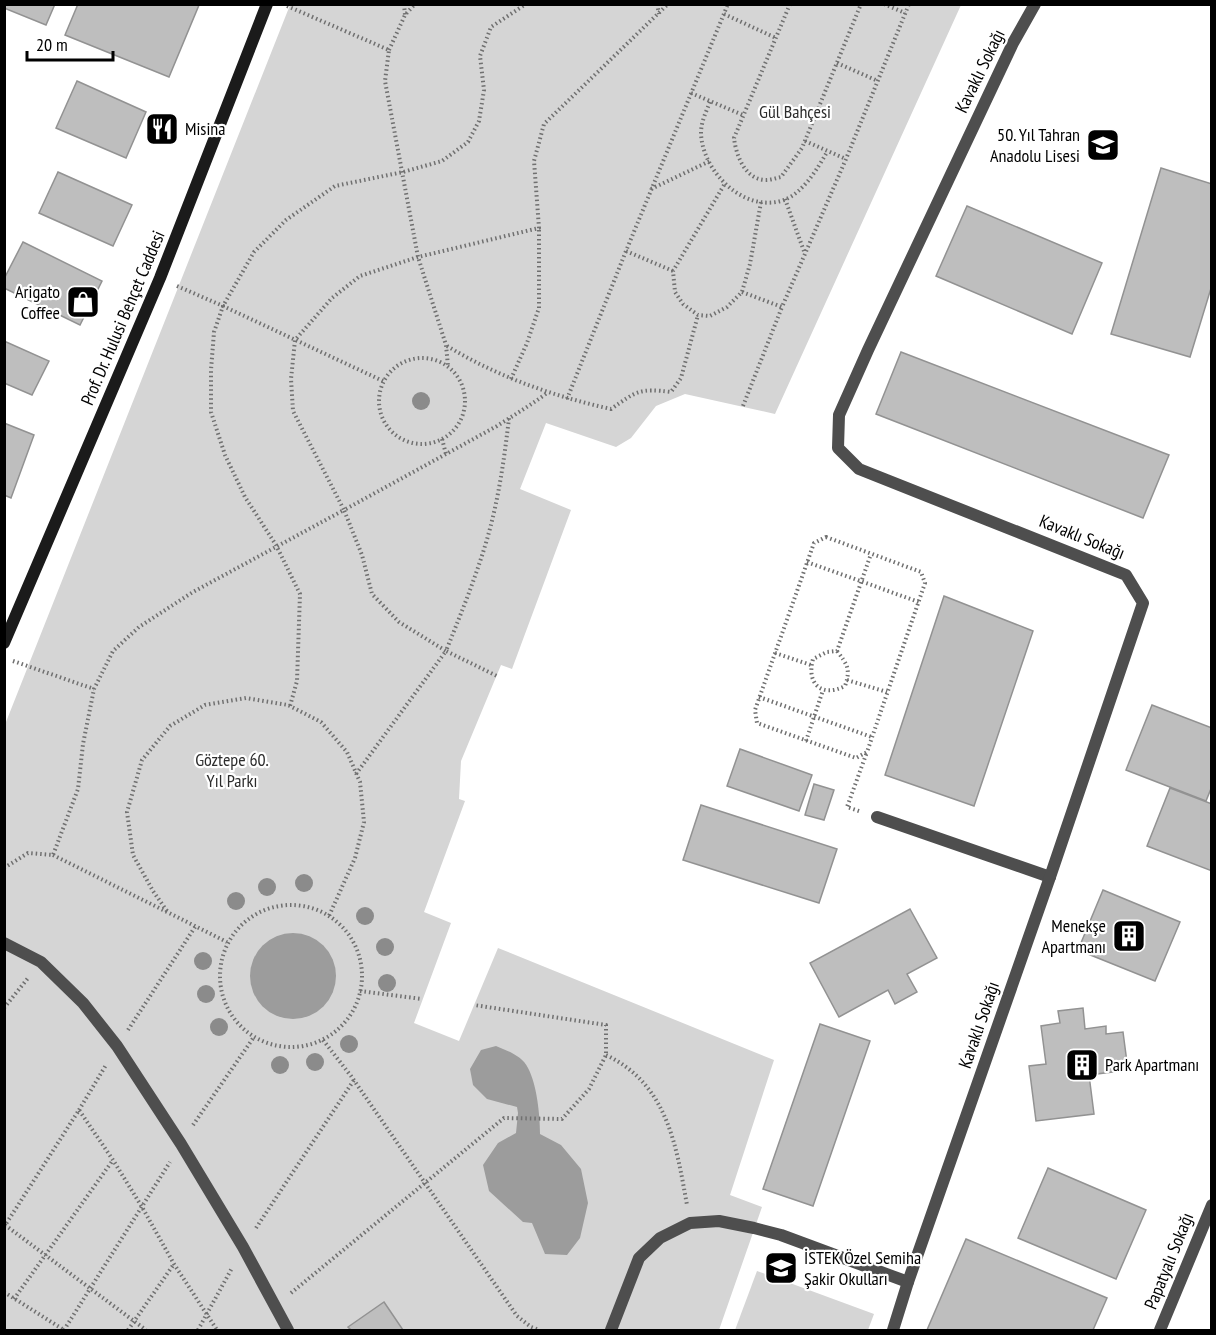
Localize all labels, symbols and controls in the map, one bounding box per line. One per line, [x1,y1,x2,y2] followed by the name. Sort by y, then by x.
[27,24,112,62] scale bar
[949,25,1010,116] street label: Kavaklı Sokağı
[36,33,68,56] text: 20 m
[759,100,831,123] park label: Gül Bahçesi
[144,111,180,147] restaurant icon: Misina
[185,117,225,140] place label: Misina
[990,123,1080,167] place label: 50. Yıl Tahran Anadolu Lisesi
[1085,127,1121,163] school or university icon: 50. Yıl Tahran Anadolu Lisesi
[75,227,170,409] street label: Prof. Dr. Hulusi Behçet Caddesi
[15,280,60,324] place label: Arigato Coffee
[65,284,101,320] shop icon: Arigato Coffee
[1036,509,1128,564] street label: Kavaklı Sokağı
[195,748,269,792] park label: Göztepe 60. Yıl Parkı
[1041,914,1106,958] place label: Menekşe Apartmanı
[1111,918,1147,954] building icon: Menekşe Apartmanı
[953,978,1004,1071] street label: Kavaklı Sokağı
[1064,1047,1100,1083] building icon: Park Apartmanı
[1105,1053,1199,1076] place label: Park Apartmanı
[1139,1209,1198,1312] street label: Papatyalı Sokağı
[804,1246,921,1290] place label: İSTEK Özel Semiha Şakir Okulları
[763,1250,799,1286] school or university icon: İSTEK Özel Semiha Şakir Okulları

